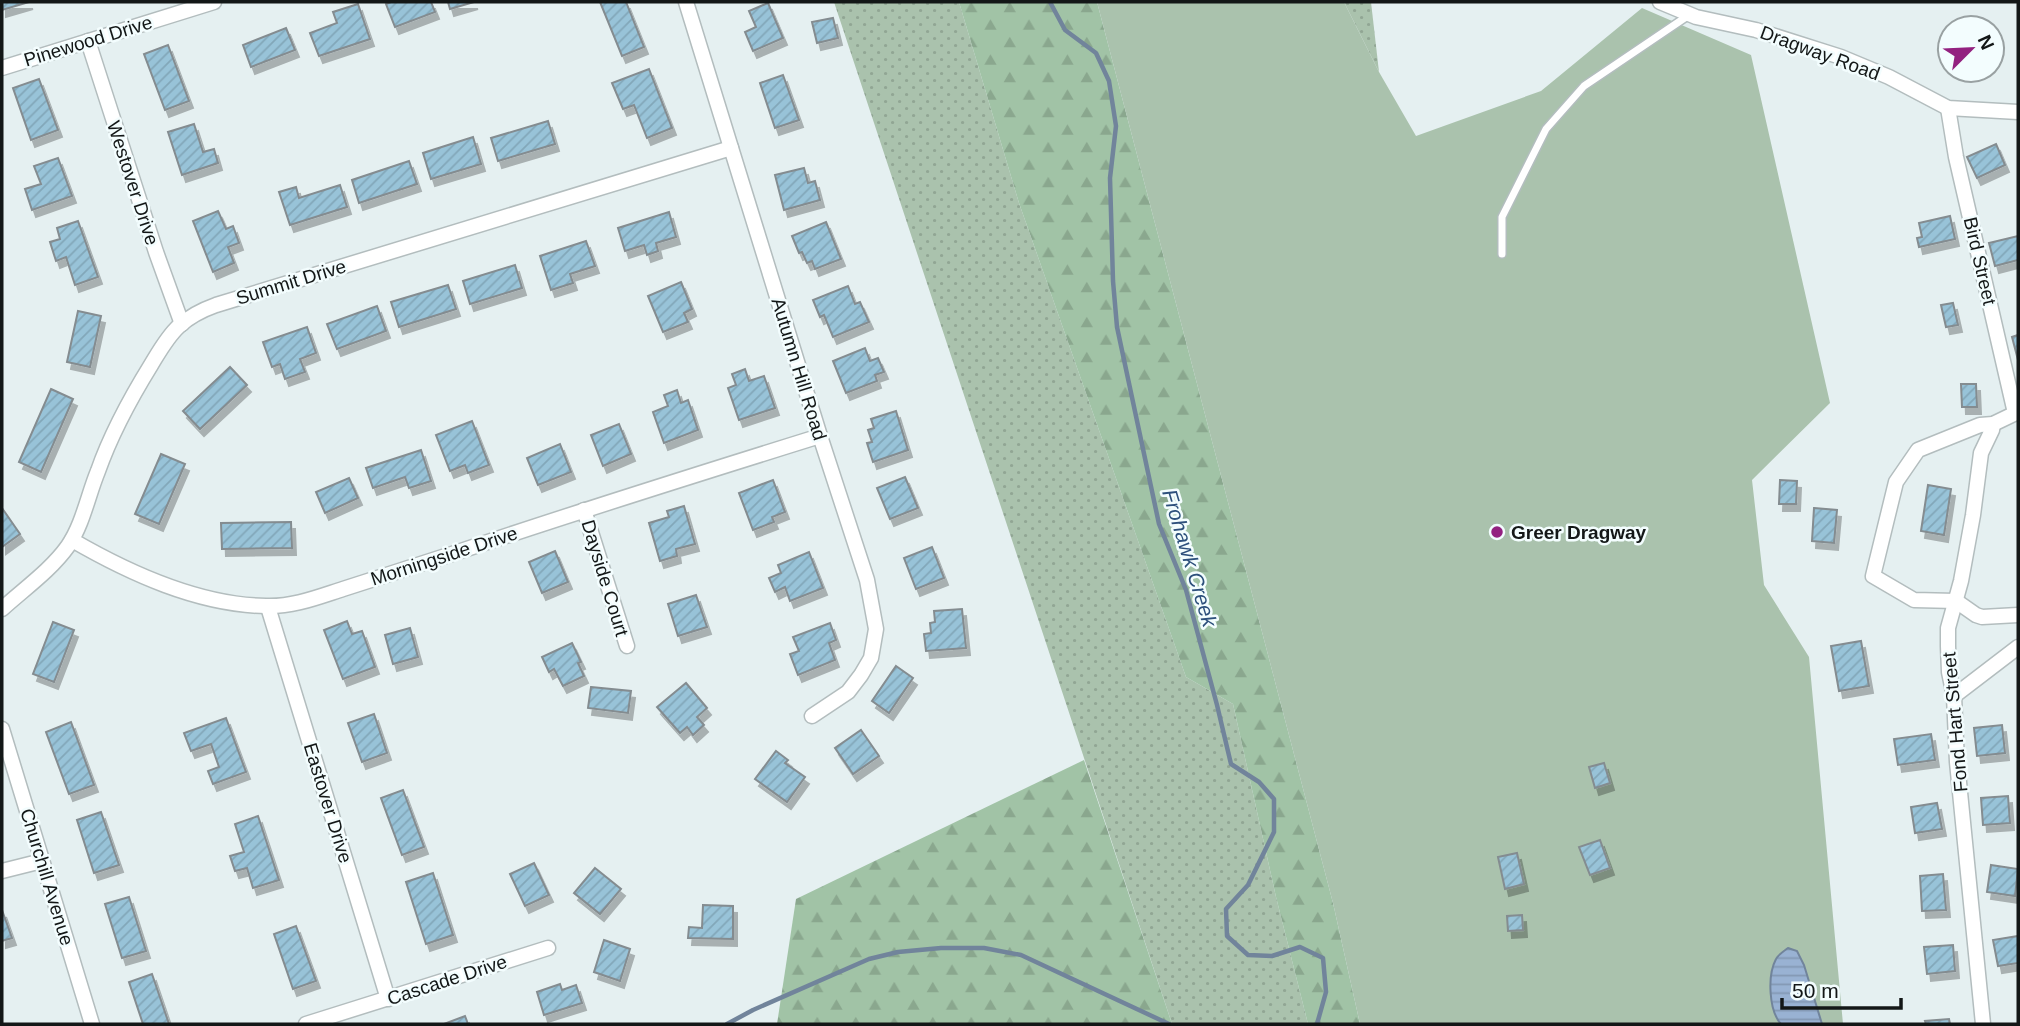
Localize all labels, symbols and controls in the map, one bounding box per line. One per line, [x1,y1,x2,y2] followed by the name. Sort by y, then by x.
[21,12,155,70] street label: Pinewood Drive
[1936,14,2006,84] north arrow
[1757,22,1883,84] street label: Dragway Road
[1974,32,1998,53] text: N
[103,118,163,248] street label: Westover Drive
[1960,215,2000,308] street label: Bird Street
[233,255,349,309] street label: Summit Drive
[767,295,831,443] street label: Autumn Hill Road
[1158,487,1222,631] water label: Frohawk Creek
[577,517,633,639] street label: Dayside Court
[368,522,520,590] street label: Morningside Drive
[1511,522,1647,543] place label: Greer Dragway
[1489,524,1505,540] marker: Greer Dragway
[1938,650,1972,793] street label: Fond Hart Street
[300,740,356,866] street label: Eastover Drive
[16,806,78,948] street label: Churchill Avenue
[385,951,509,1009] street label: Cascade Drive
[1782,967,1901,1011] scale bar
[1792,979,1839,1002] text: 50 m

